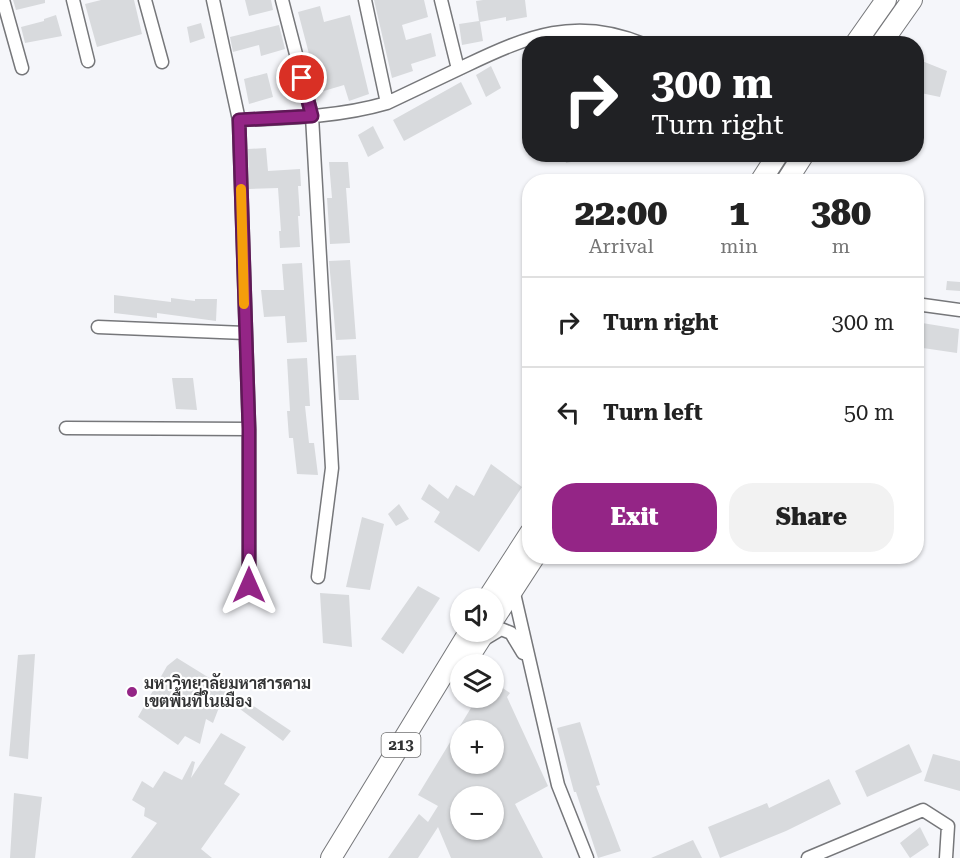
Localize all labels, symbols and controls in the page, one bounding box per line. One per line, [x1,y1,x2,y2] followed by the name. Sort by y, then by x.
[276,52,327,103] pin
[651,59,773,108] text: 300 m
[552,60,630,138] icon: right
[285,61,318,94] icon: arrive
[651,109,784,141] text: Turn right
[575,192,667,234] text: 22:00
[729,192,749,234] text: 1
[811,192,871,234] text: 380
[589,234,654,258] text: Arrival
[720,234,758,258] text: min
[832,234,850,258] text: m
[552,306,585,339] icon: right
[603,310,718,335] text: Turn right
[831,310,894,335] text: 300 m
[552,396,585,429] icon: left
[603,400,703,425] text: Turn left
[844,400,894,425] text: 50 m
[552,483,717,552] button: Exit
[729,483,894,552] button: Share
[217,553,281,617] position arrow
[450,588,504,840] map controls
[450,588,504,642] button: sound
[450,654,504,708] button: layers
[144,673,311,711] place label: มหาวิทยาลัยมหาสารคาม เขตพื้นที่ในเมือง
[125,685,139,699] marker: มหาวิทยาลัยมหาสารคาม เขตพื้นที่ในเมือง
[450,720,504,774] button: +
[382,733,420,757] road number: 213
[450,786,504,840] button: −

